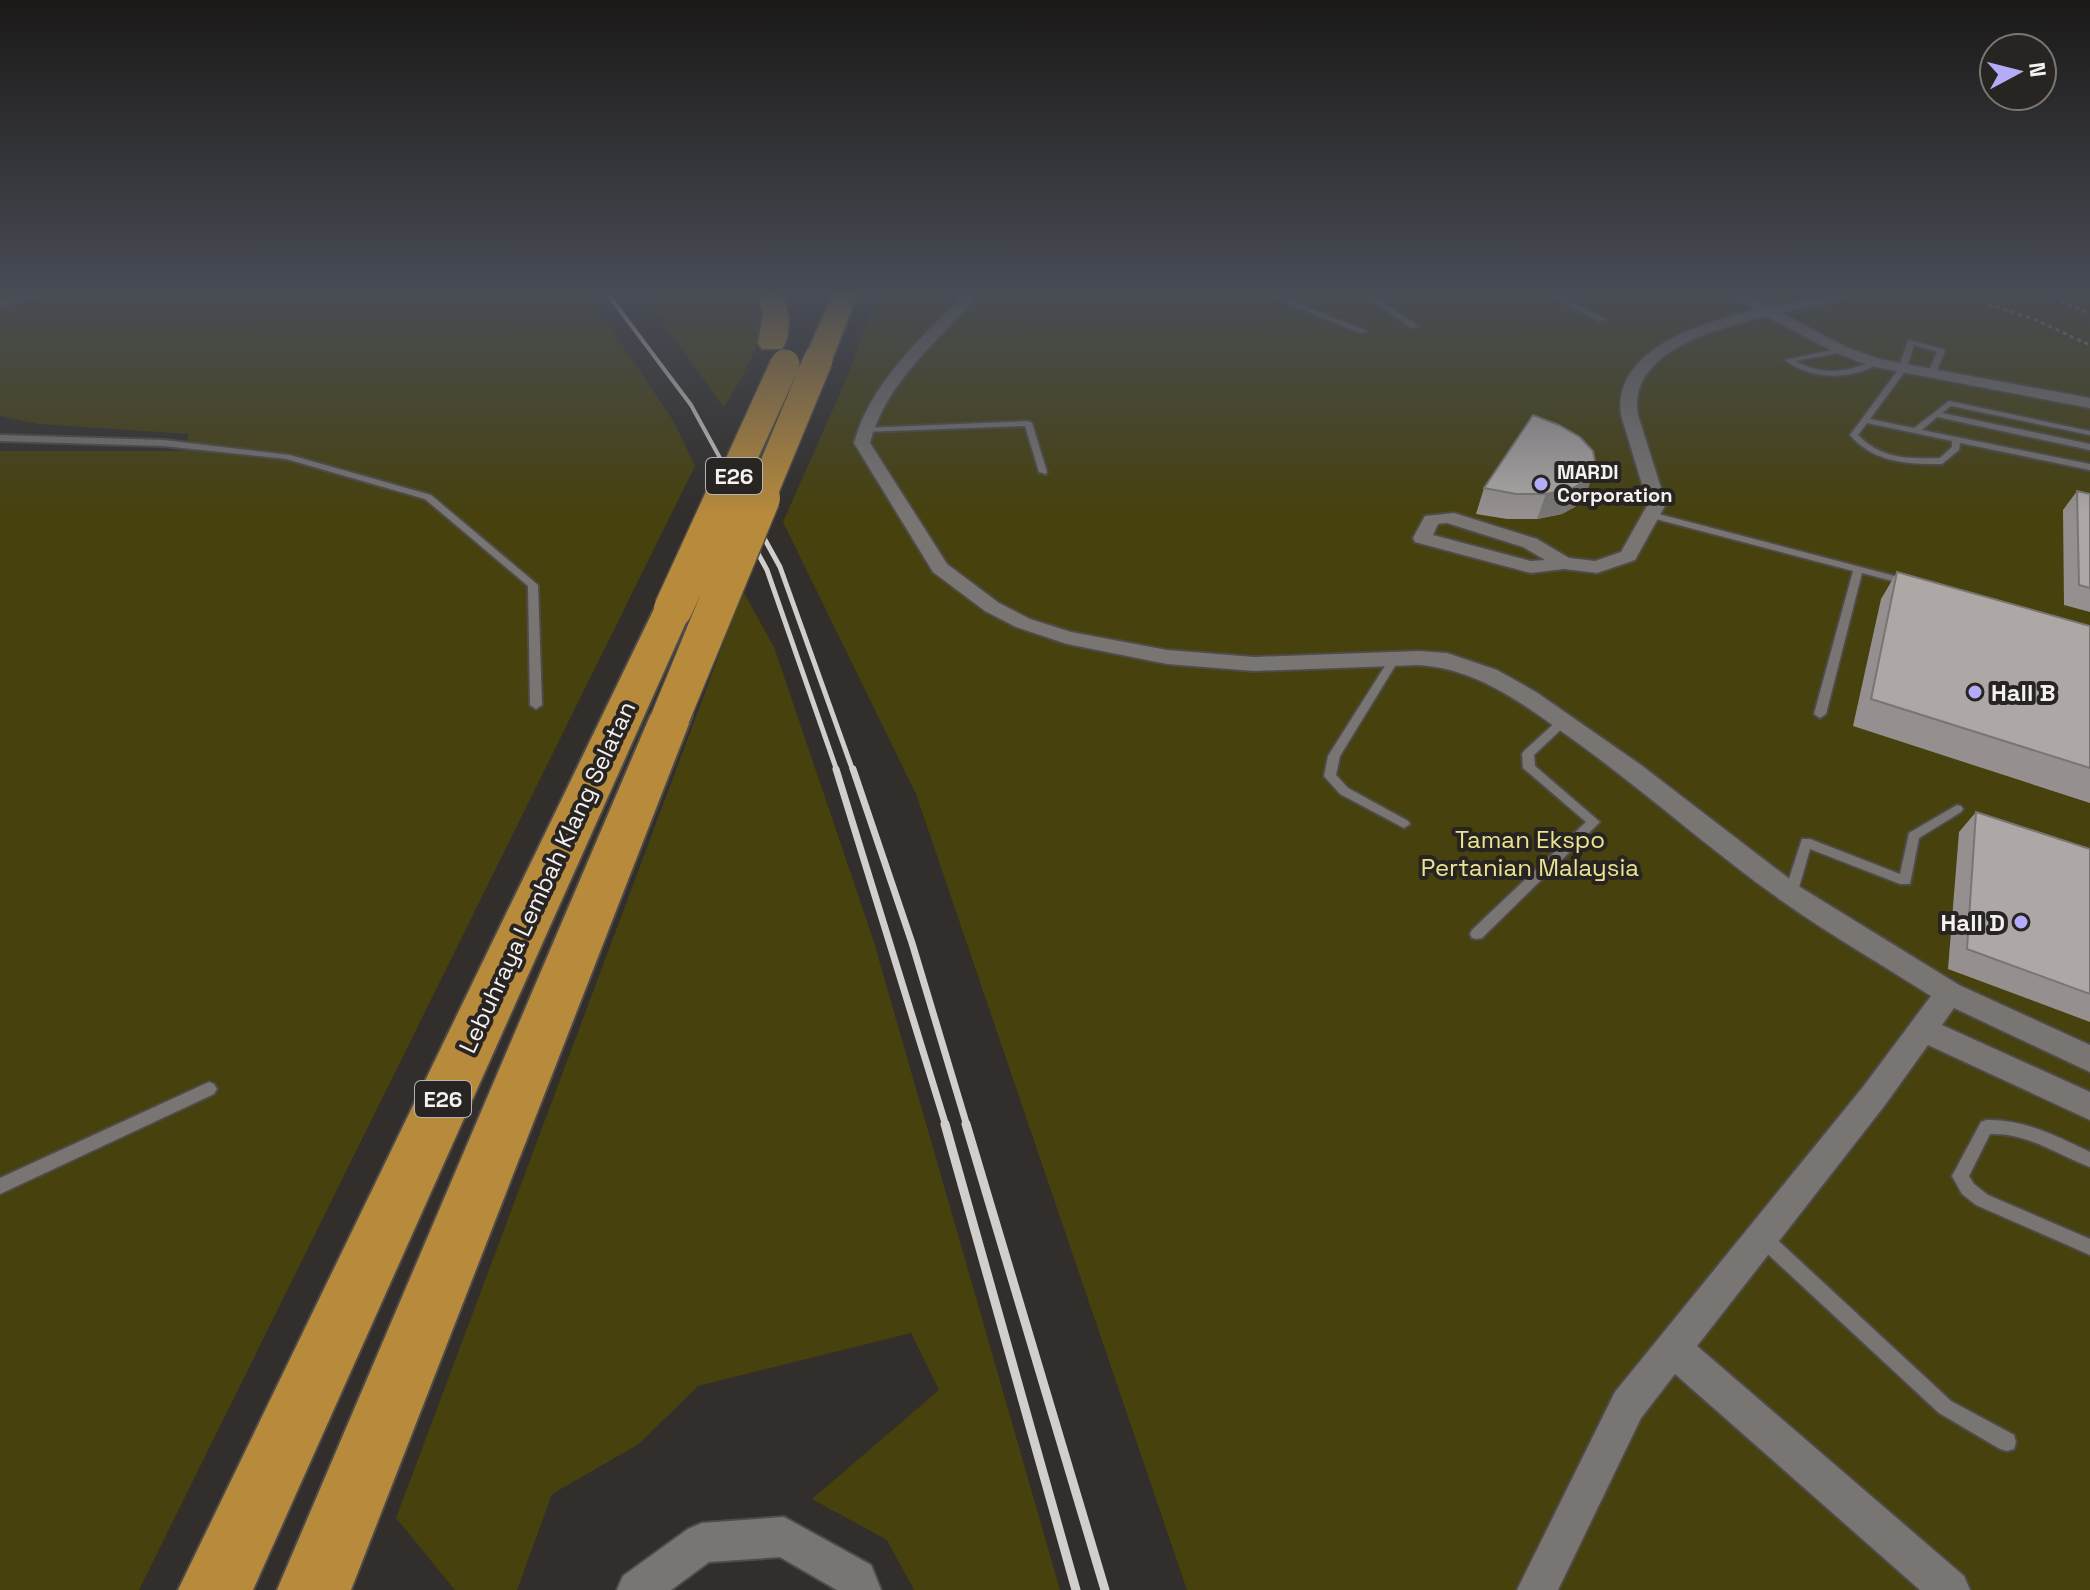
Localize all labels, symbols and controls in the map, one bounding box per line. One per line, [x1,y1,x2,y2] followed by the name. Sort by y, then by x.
[1978,32,2058,112] north arrow
[2023,61,2053,79] text: N
[706,458,762,494] road number: E26
[1557,459,1673,508] place label: MARDI Corporation
[1532,475,1550,493] marker: MARDI Corporation
[1991,677,2055,708] place label: Hall B
[1966,683,1984,701] marker: Hall B
[452,696,642,1058] street label: Lebuhraya Lembah Klang Selatan
[1421,824,1639,883] park label: Taman Ekspo Pertanian Malaysia
[1941,907,2005,938] place label: Hall D
[2012,913,2030,931] marker: Hall D
[415,1081,471,1117] road number: E26

